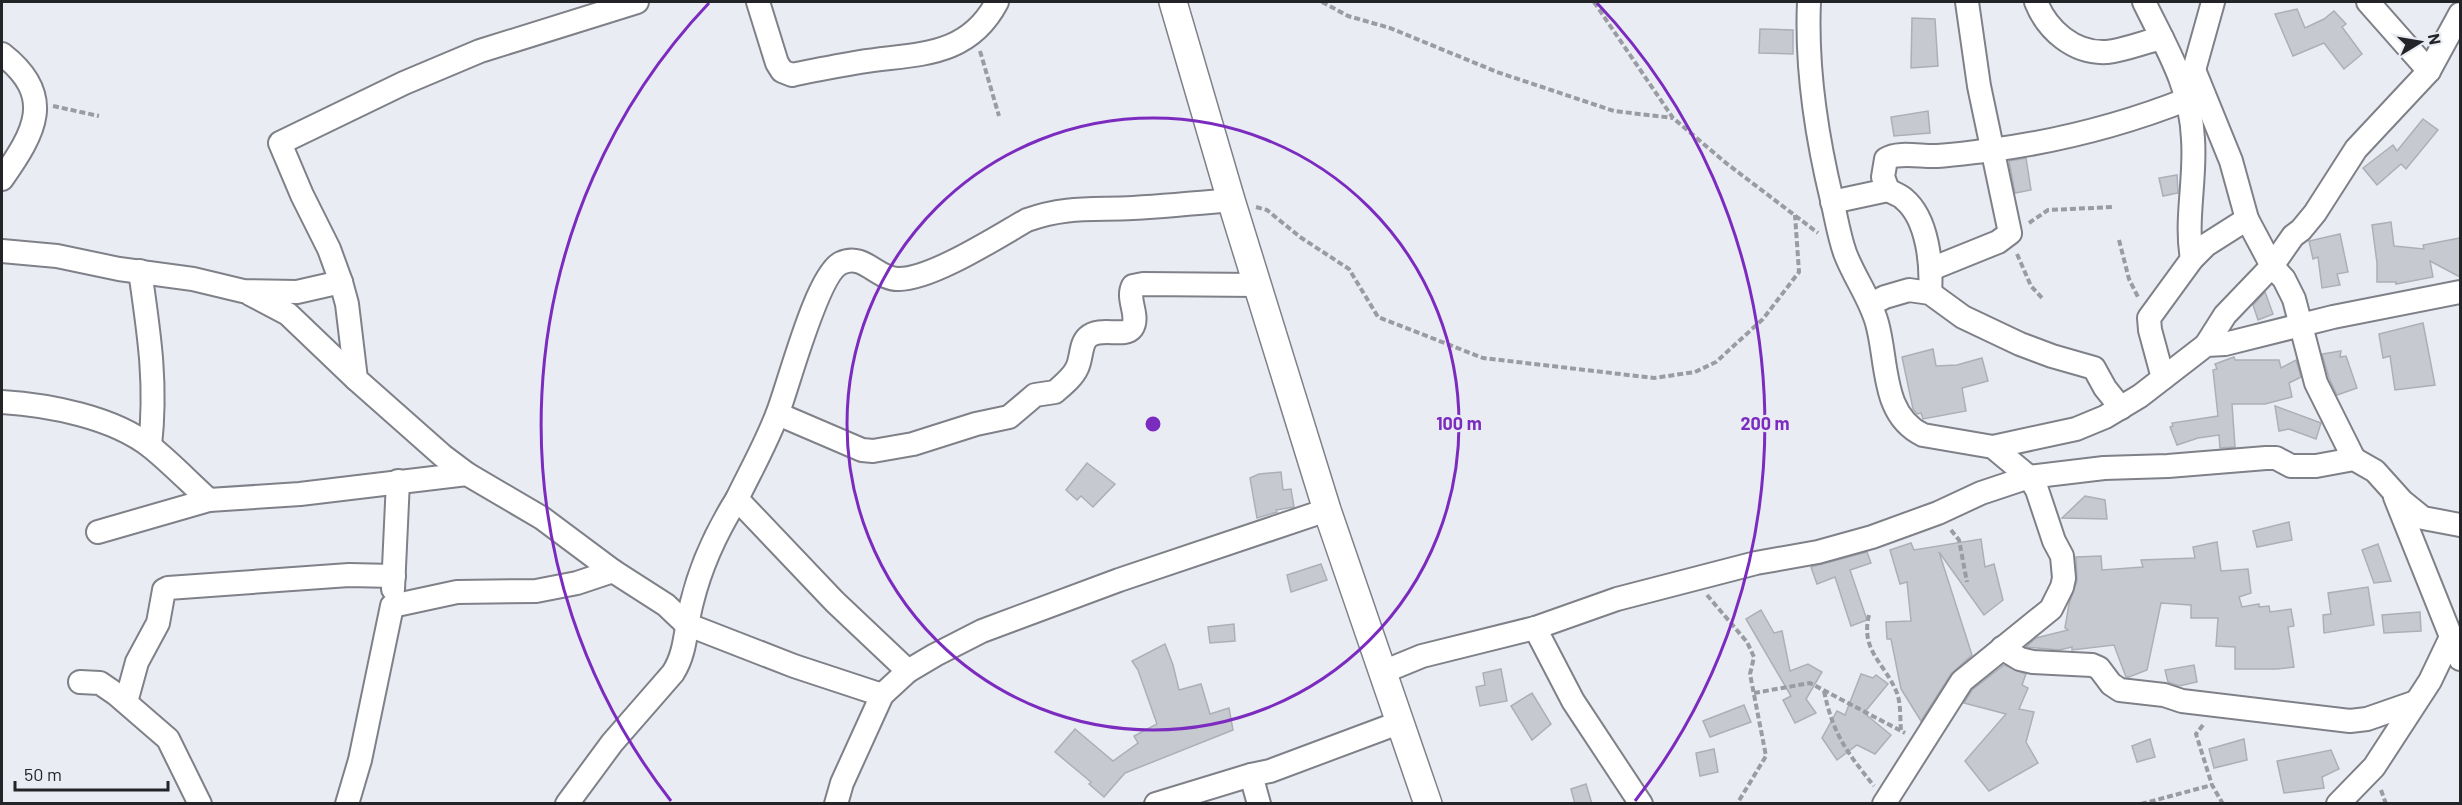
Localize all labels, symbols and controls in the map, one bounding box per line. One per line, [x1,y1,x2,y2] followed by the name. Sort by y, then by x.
[2390,12,2450,72] north arrow
[2425,32,2446,46] text: N
[1436,412,1482,434] text: 100 m
[1740,412,1790,434] text: 200 m
[1143,414,1163,434] centre of rings
[15,754,168,792] scale bar
[24,763,62,785] text: 50 m

